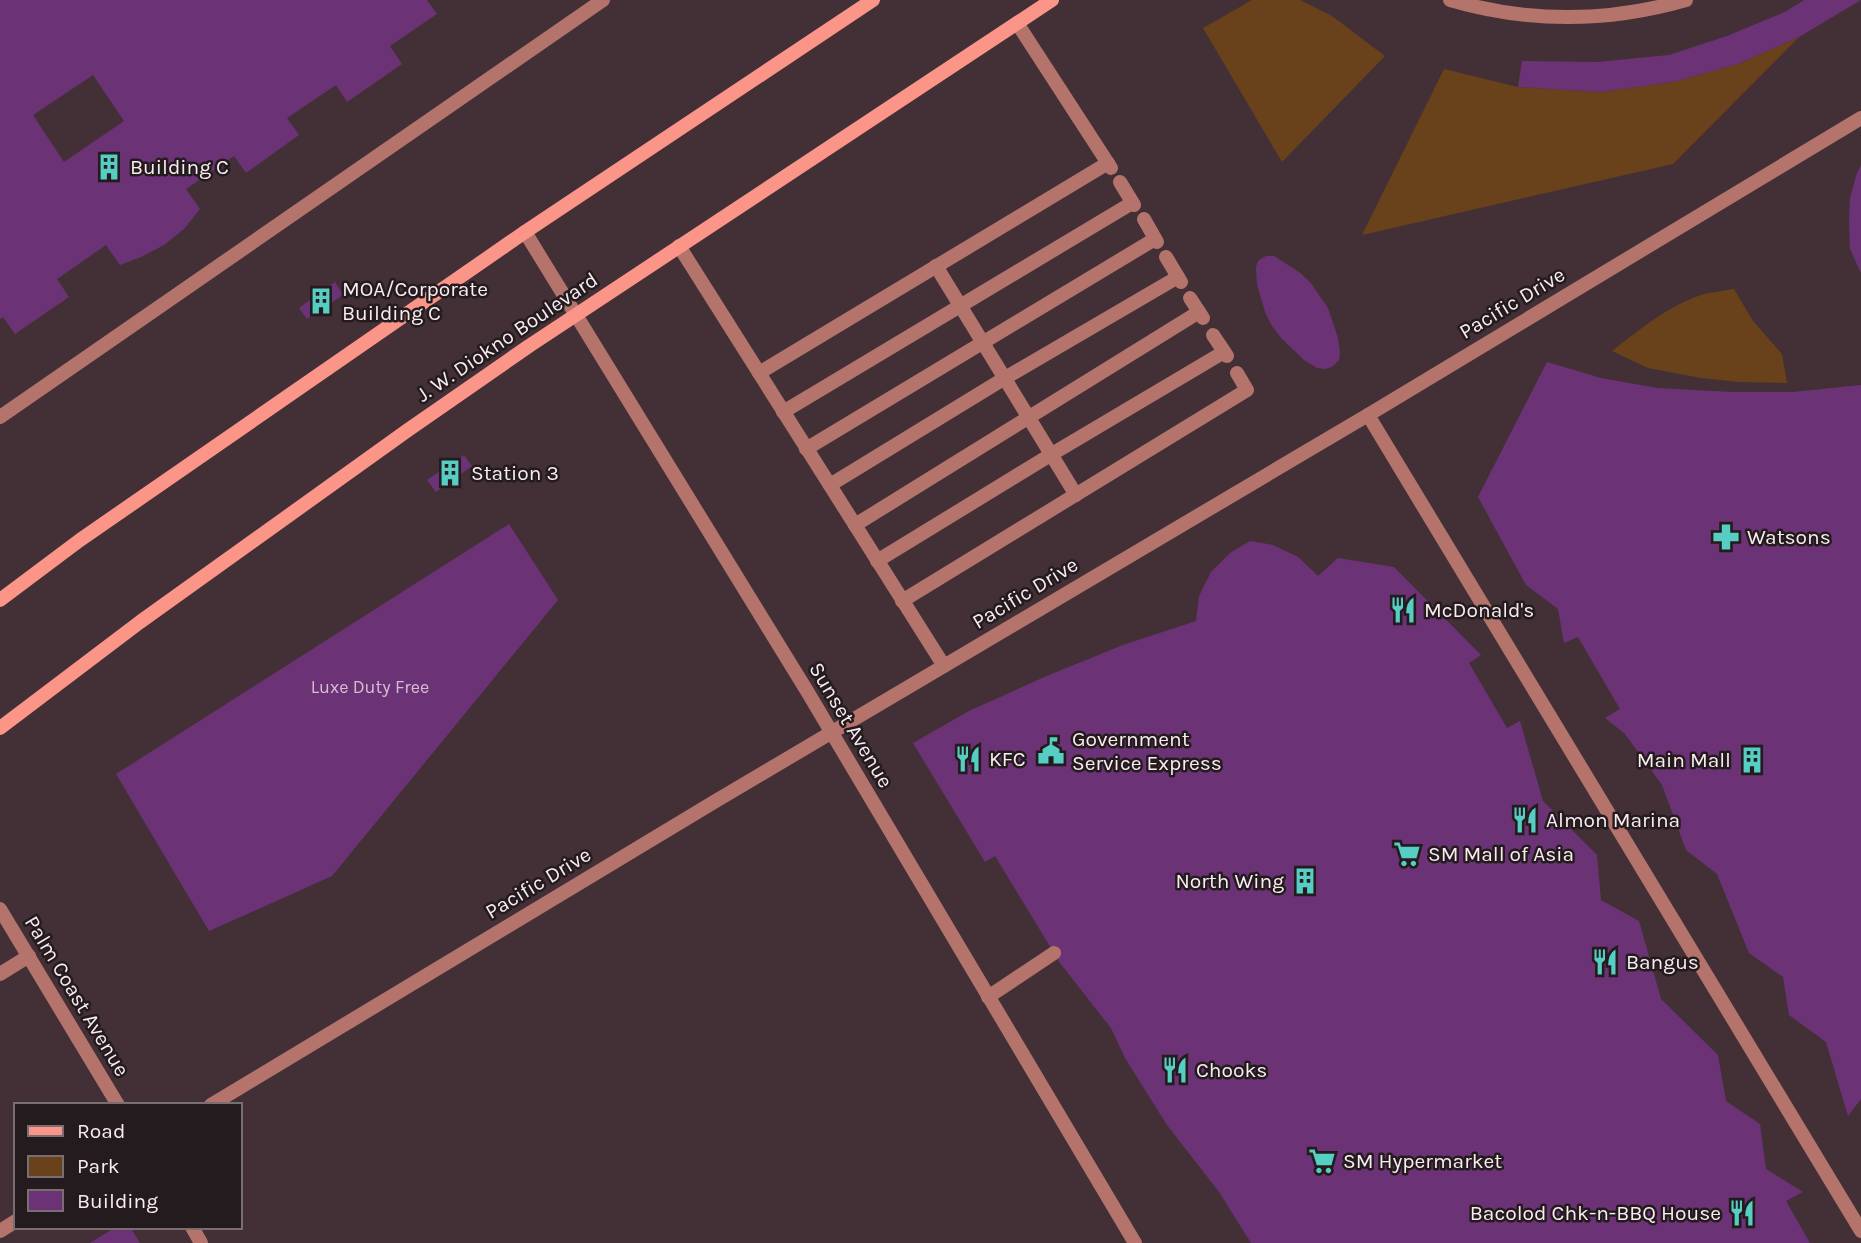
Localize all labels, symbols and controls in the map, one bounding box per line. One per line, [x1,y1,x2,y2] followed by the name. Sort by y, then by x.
[94,152,124,182] building icon: Building C
[130,155,229,179] place label: Building C
[1455,262,1569,344] street label: Pacific Drive
[412,267,602,407] street label: J. W. Diokno Boulevard
[342,277,488,325] place label: MOA/Corporate Building C
[306,286,336,316] building icon: MOA/Corporate Building C
[435,458,465,488] building icon: Station 3
[471,461,559,485] place label: Station 3
[1711,522,1741,552] pharmacy icon: Watsons
[1747,525,1831,549] place label: Watsons
[968,552,1082,634] street label: Pacific Drive
[1388,595,1418,625] restaurant icon: McDonald's
[1424,598,1534,622] place label: McDonald's
[804,658,898,792] street label: Sunset Avenue
[311,676,429,698] house number: Luxe Duty Free
[1072,727,1222,775] place label: Government Service Express
[1036,736,1066,766] public building icon: Government Service Express
[953,744,983,774] restaurant icon: KFC
[1737,745,1767,775] building icon: Main Mall
[989,747,1026,771] place label: KFC
[1637,748,1731,772] place label: Main Mall
[1510,805,1540,835] restaurant icon: Almon Marina
[1546,808,1680,832] place label: Almon Marina
[1392,839,1422,869] supermarket icon: SM Mall of Asia
[481,842,595,924] street label: Pacific Drive
[1428,842,1574,866] place label: SM Mall of Asia
[1290,866,1320,896] building icon: North Wing
[1175,869,1284,893] place label: North Wing
[20,912,134,1080] street label: Palm Coast Avenue
[1590,947,1620,977] restaurant icon: Bangus
[1626,950,1699,974] place label: Bangus
[1160,1055,1190,1085] restaurant icon: Chooks
[1196,1058,1267,1082] place label: Chooks
[14,1103,242,1229] legend
[77,1119,125,1143] text: Road
[1307,1146,1337,1176] supermarket icon: SM Hypermarket
[1343,1149,1502,1173] place label: SM Hypermarket
[77,1154,120,1178] text: Park
[77,1189,158,1213] text: Building
[1727,1198,1757,1228] restaurant icon: Bacolod Chk-n-BBQ House
[1470,1201,1721,1225] place label: Bacolod Chk-n-BBQ House

